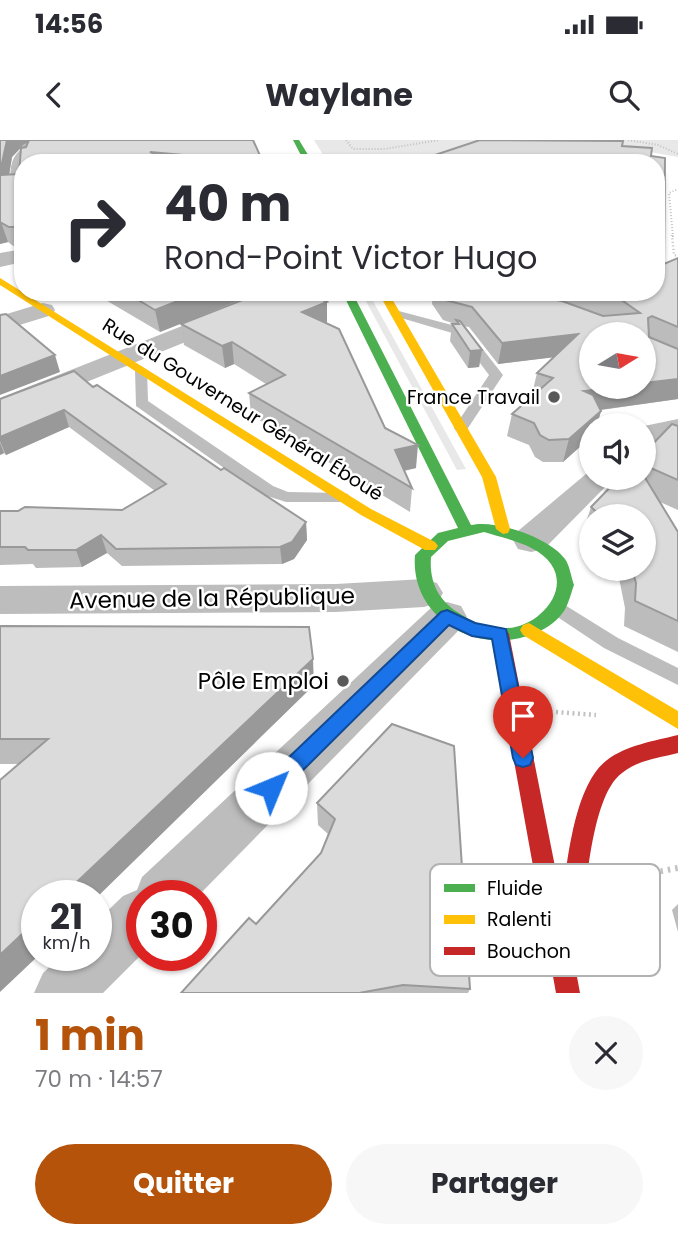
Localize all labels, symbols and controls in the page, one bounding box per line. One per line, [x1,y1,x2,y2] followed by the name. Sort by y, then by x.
[35,6,103,42] text: 14:56
[265,72,413,117] text: Waylane
[35,76,73,114] icon: back
[605,76,643,114] icon: search
[164,170,291,238] text: 40 m
[49,182,140,273] icon: right
[164,235,538,280] text: Rond-Point Victor Hugo
[97,311,388,507] street label: Rue du Gouverneur Général Éboué
[579,322,656,399] north arrow
[579,322,656,581] map controls
[407,384,540,411] place label: France Travail
[546,389,562,405] marker: France Travail
[579,413,656,490] button: sound
[579,504,656,581] button: layers
[69,580,355,616] street label: Avenue de la République
[198,665,329,697] place label: Pôle Emploi
[335,673,351,689] marker: Pôle Emploi
[493,686,553,758] pin
[504,697,542,735] icon: arrive
[234,751,308,825] position arrow
[430,864,660,976] legend
[487,875,543,902] text: Fluide
[126,880,217,971] speed limit sign: 30
[50,892,83,941] text: 21
[487,906,552,933] text: Ralenti
[43,930,90,955] text: km/h
[487,938,571,965] text: Bouchon
[35,1006,145,1065] text: 1 min
[569,1016,643,1090] button: close
[35,1063,163,1095] text: 70 m · 14:57
[35,1144,332,1224] button: Quitter
[346,1144,643,1224] button: Partager

